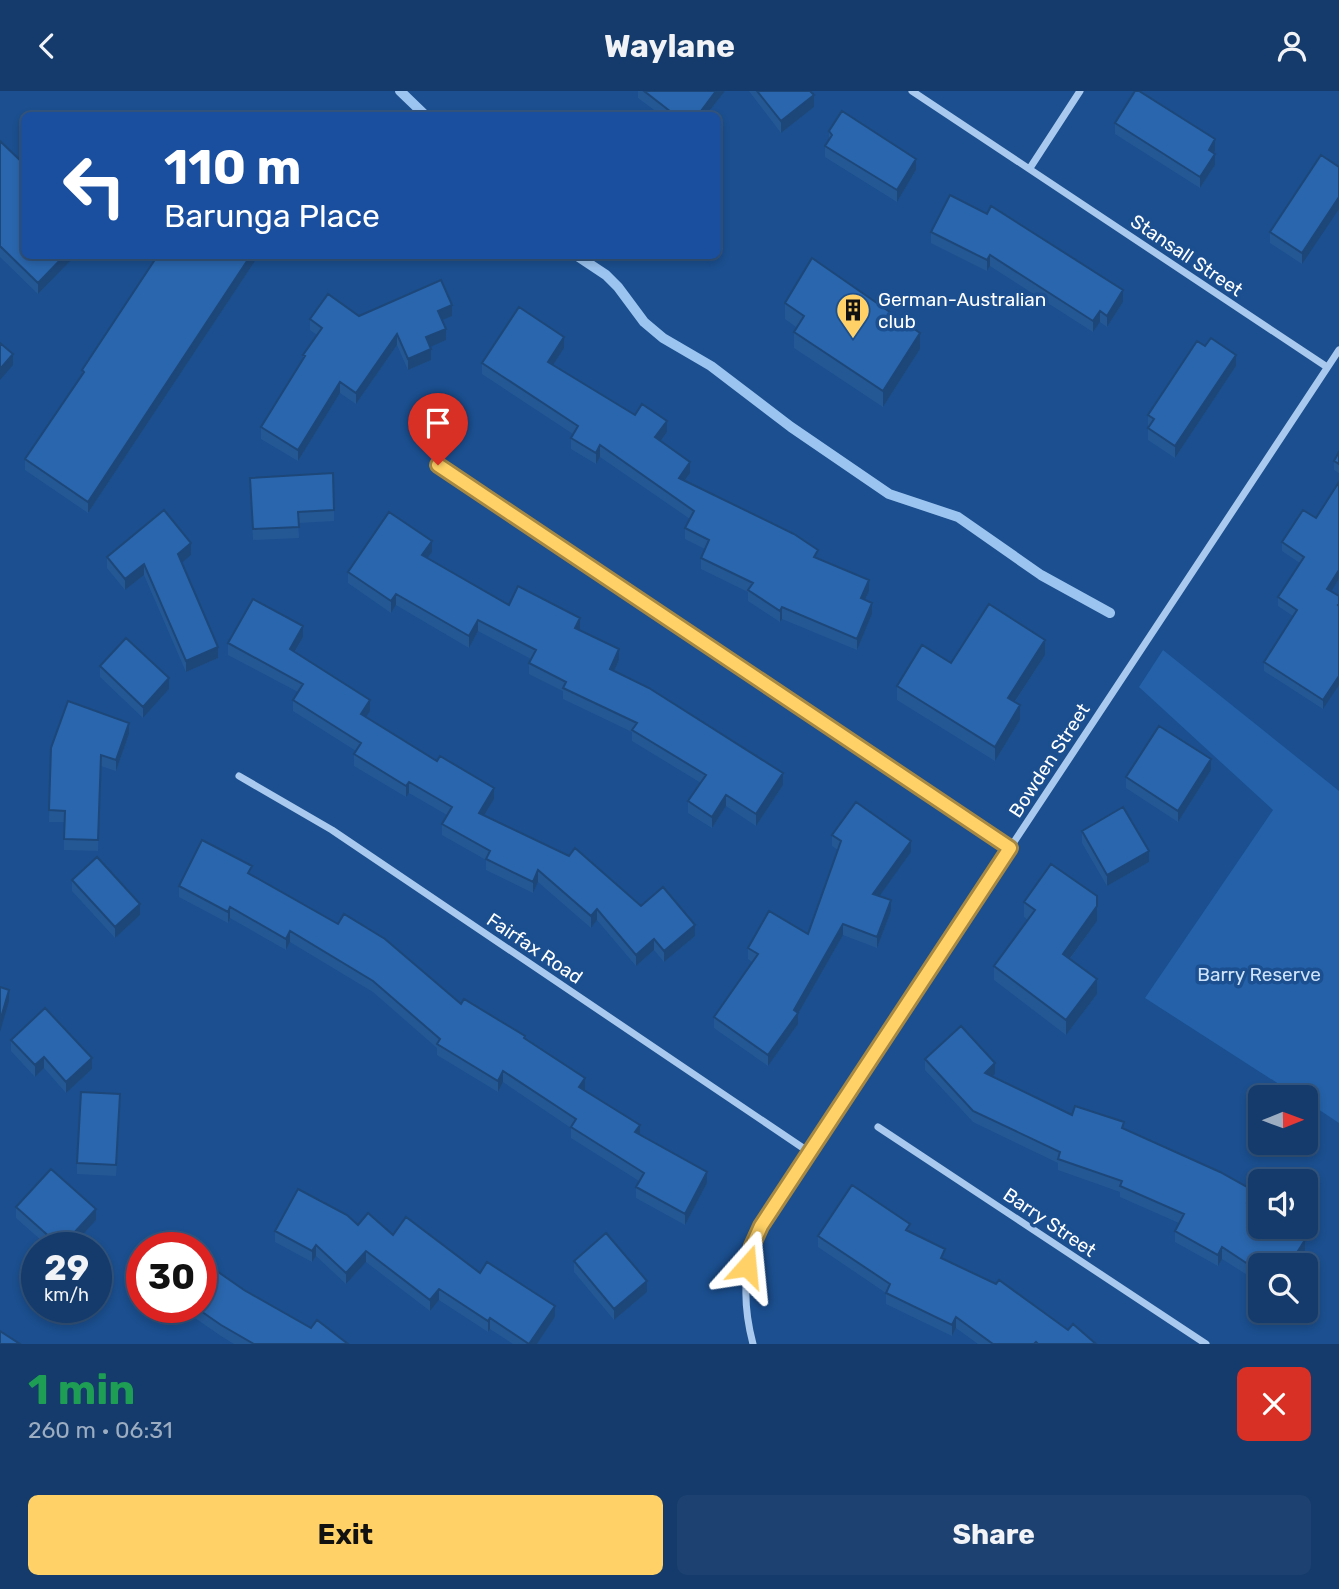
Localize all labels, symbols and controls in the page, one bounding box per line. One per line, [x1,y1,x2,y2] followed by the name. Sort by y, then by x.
[28,27,66,65] icon: back
[604,27,735,65] text: Waylane
[1273,27,1311,65] icon: person
[164,138,301,196] text: 110 m
[49,140,140,231] icon: left
[164,197,380,235] text: Barunga Place
[1126,209,1248,302] street label: Stansall Street
[878,288,1046,333] place label: German-Australian club
[834,291,872,340] building icon: German-Australian club
[408,393,468,465] pin
[419,404,457,442] icon: arrive
[1004,698,1095,822] street label: Bowden Street
[483,908,587,989] street label: Fairfax Road
[1197,963,1321,986] park label: Barry Reserve
[1248,1085,1318,1155] north arrow
[1248,1085,1318,1323] map controls
[1248,1169,1318,1239] button: sound
[999,1183,1101,1262] street label: Barry Street
[710,1229,784,1303] position arrow
[126,1232,217,1323] speed limit sign: 30
[44,1247,89,1289] text: 29
[1248,1253,1318,1323] button: search
[44,1284,89,1306] text: km/h
[28,1365,135,1415] text: 1 min
[1237,1367,1311,1441] button: close
[28,1416,173,1444] text: 260 m · 06:31
[28,1495,663,1575] button: Exit
[677,1495,1311,1575] button: Share

